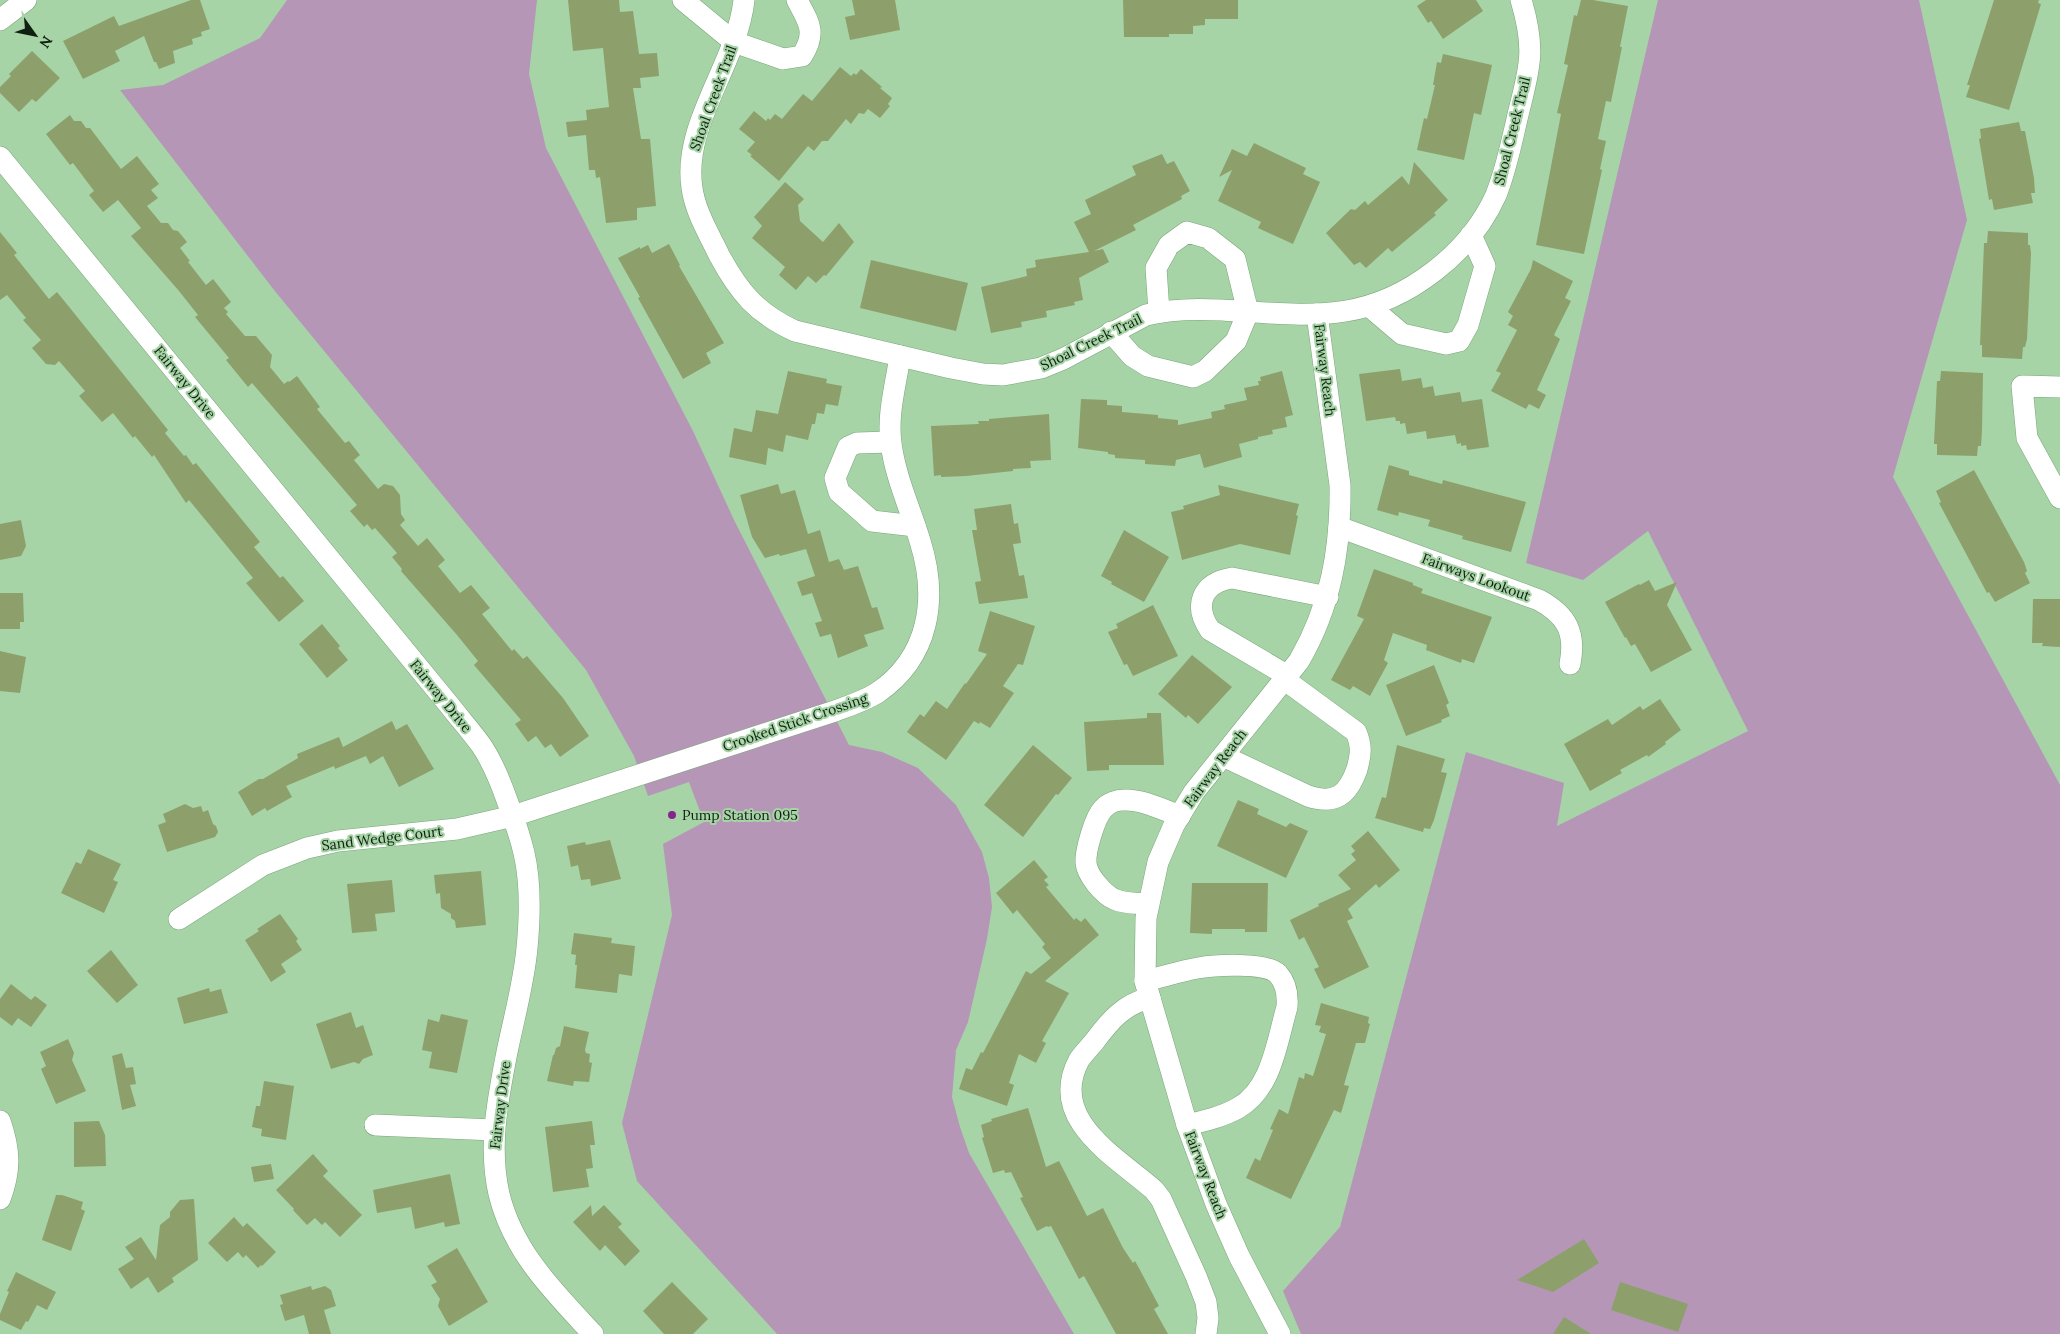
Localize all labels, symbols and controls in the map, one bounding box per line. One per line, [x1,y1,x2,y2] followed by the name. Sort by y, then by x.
[10,10,60,60] north arrow
[35,33,56,52] text: N
[686,43,740,153] street label: Shoal Creek Trail
[1490,75,1534,187] street label: Shoal Creek Trail
[1037,310,1145,374] street label: Shoal Creek Trail
[1310,323,1340,417] street label: Fairway Reach
[150,342,220,422] street label: Fairway Drive
[1419,549,1533,605] street label: Fairways Lookout
[406,656,476,736] street label: Fairway Drive
[720,689,870,755] street label: Crooked Stick Crossing
[1180,725,1250,811] street label: Fairway Reach
[682,806,798,824] place label: Pump Station 095
[666,809,678,821] marker: Pump Station 095
[320,822,444,854] street label: Sand Wedge Court
[486,1059,514,1150] street label: Fairway Drive
[1181,1128,1231,1222] street label: Fairway Reach

